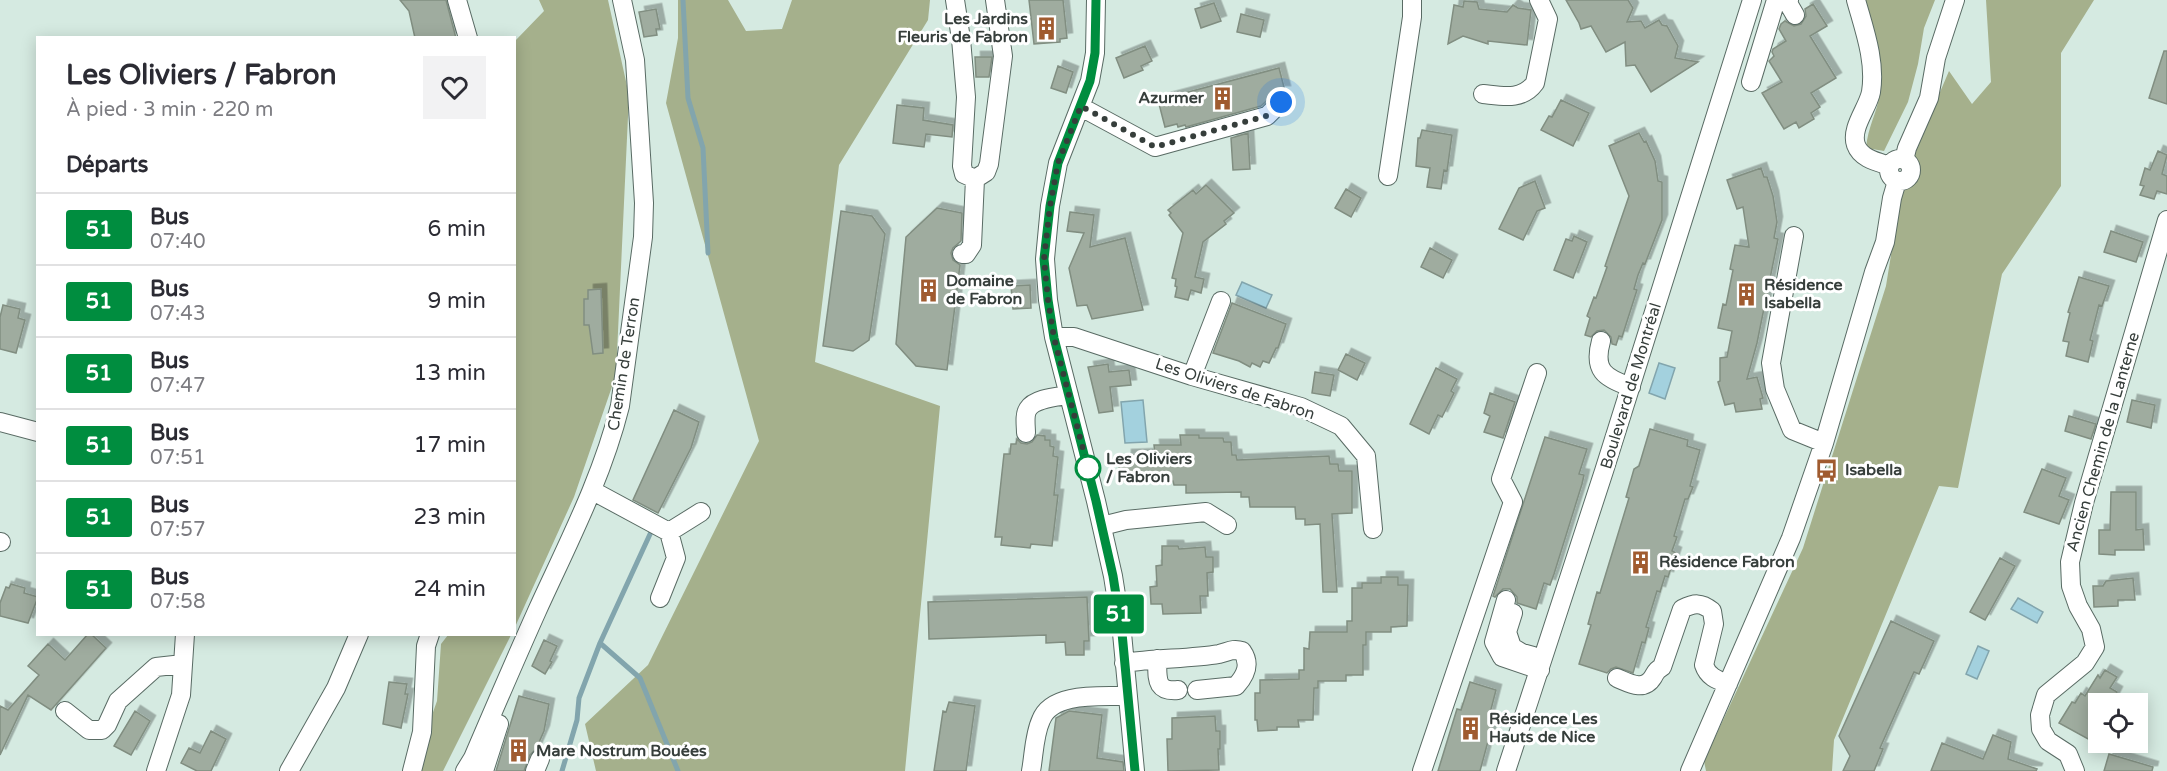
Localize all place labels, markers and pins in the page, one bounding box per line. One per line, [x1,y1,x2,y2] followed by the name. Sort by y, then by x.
[897,9,1028,47] place label: Les Jardins Fleuris de Fabron
[1033,15,1059,41] building icon: Les Jardins Fleuris de Fabron
[1209,85,1235,111] building icon: Azurmer
[1138,88,1205,108] place label: Azurmer
[946,271,1022,309] place label: Domaine de Fabron
[1764,275,1843,313] place label: Résidence Isabella
[915,277,941,303] building icon: Domaine de Fabron
[1733,281,1759,307] building icon: Résidence Isabella
[1106,449,1193,487] place label: Les Oliviers / Fabron
[1075,455,1101,481] marker: Les Oliviers / Fabron
[1814,457,1840,483] bus stop icon: Isabella
[1845,460,1902,480] place label: Isabella
[1628,549,1654,575] building icon: Résidence Fabron
[1659,552,1795,572] place label: Résidence Fabron
[1489,709,1598,747] place label: Résidence Les Hauts de Nice
[1458,715,1484,741] building icon: Résidence Les Hauts de Nice
[505,738,531,764] building icon: Mare Nostrum Bouées
[536,741,707,761] place label: Mare Nostrum Bouées

